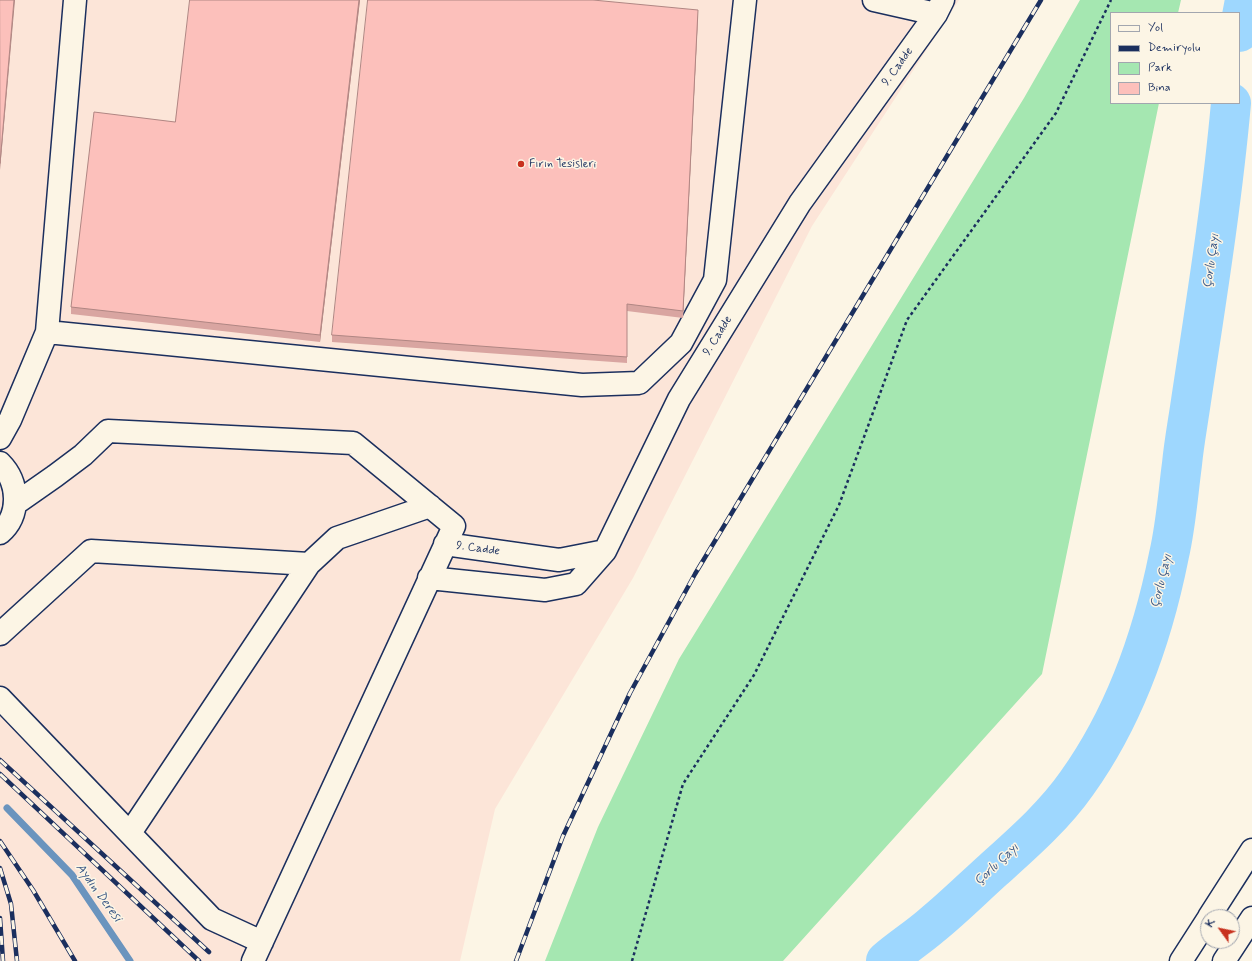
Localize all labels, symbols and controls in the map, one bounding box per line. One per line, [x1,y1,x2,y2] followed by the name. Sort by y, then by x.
[1110,12,1240,104] legend
[1148,20,1163,36] text: Yol
[1148,40,1200,56] text: Demiryolu
[879,45,917,89] street label: 9. Cadde
[1148,60,1172,76] text: Park
[1148,80,1171,96] text: Bina
[529,157,596,171] place label: Fırın Tesisleri
[516,159,526,169] marker: Fırın Tesisleri
[1200,233,1224,289] water label: Çorlu Çayı
[700,314,736,358] street label: 9. Cadde
[455,539,501,559] street label: 9. Cadde
[1148,552,1176,610] water label: Çorlu Çayı
[972,841,1022,889] water label: Çorlu Çayı
[72,861,124,925] water label: Aydın Deresi
[1200,909,1240,949] north arrow
[1203,916,1219,930] text: K

